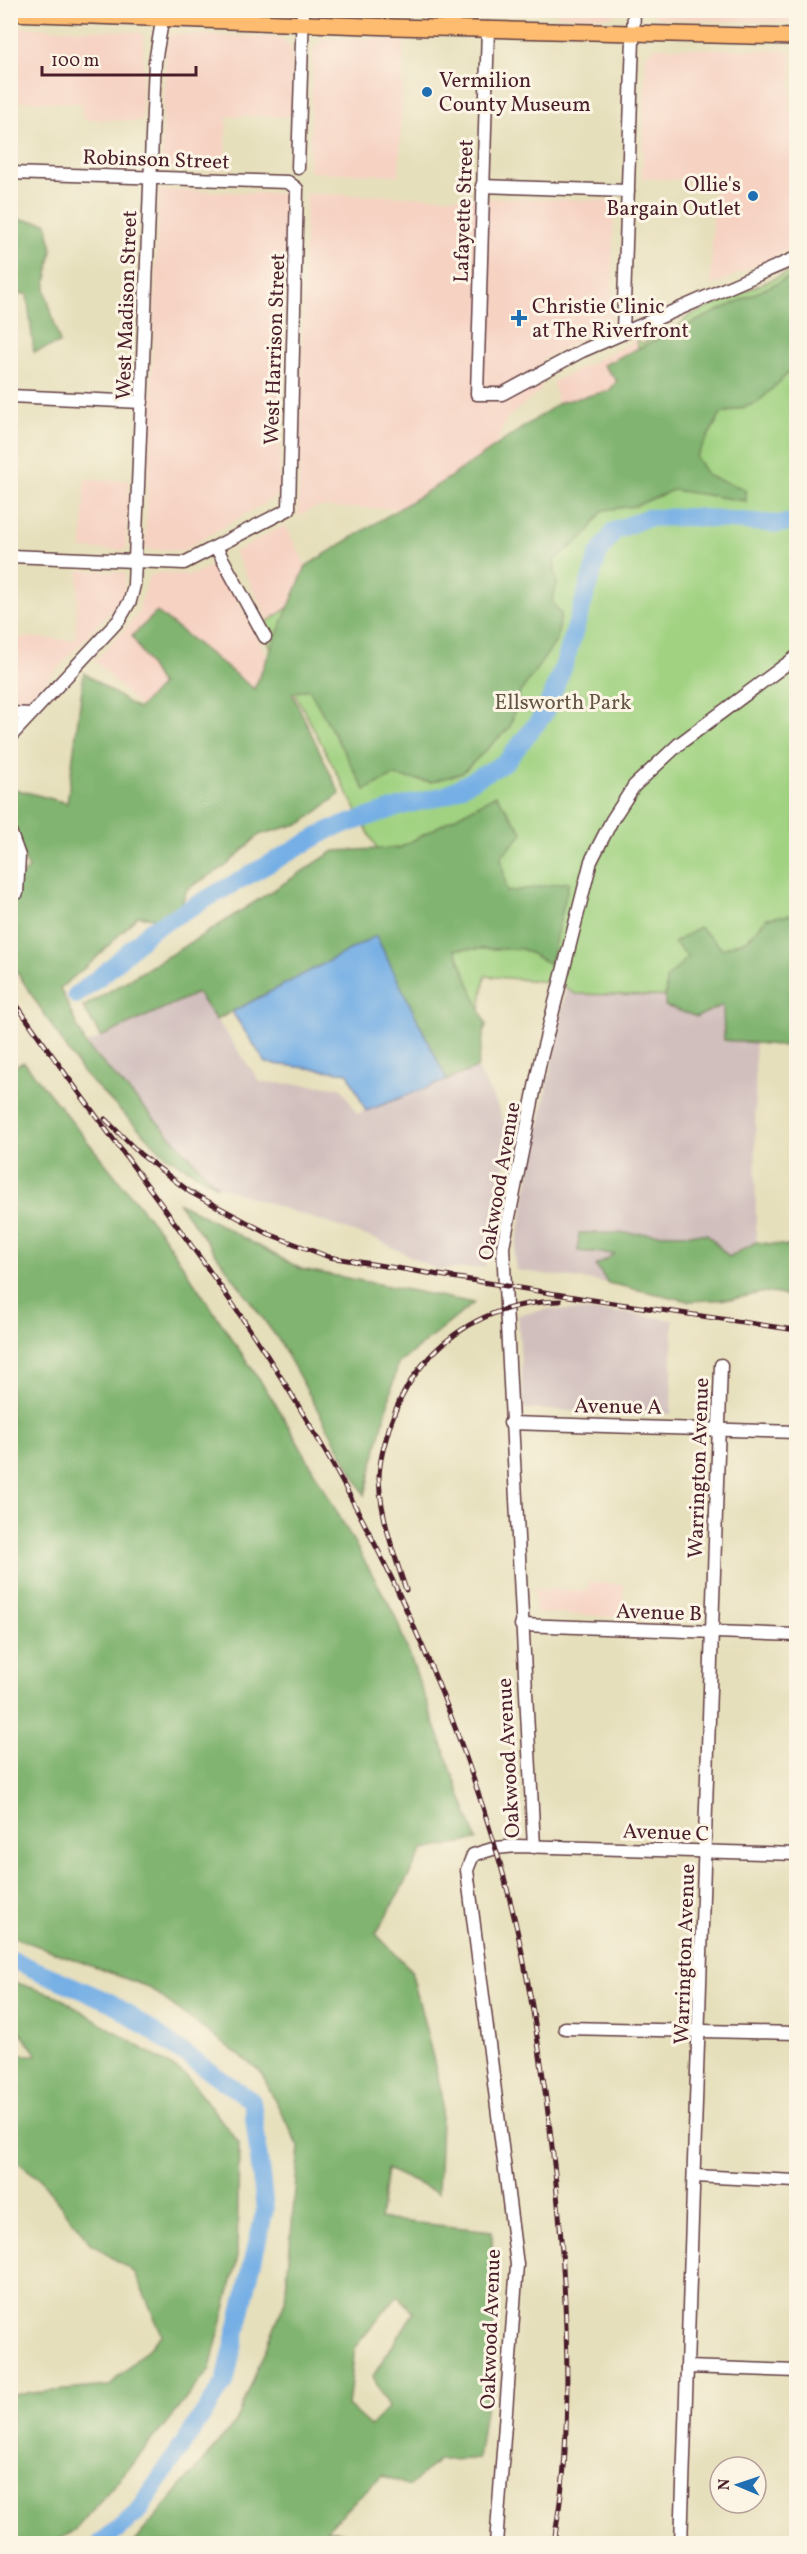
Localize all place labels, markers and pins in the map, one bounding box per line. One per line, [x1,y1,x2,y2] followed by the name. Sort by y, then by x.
[439,67,591,120] place label: Vermilion County Museum
[420,85,434,99] marker: Vermilion County Museum
[606,171,741,224] place label: Ollie's Bargain Outlet
[746,189,760,203] marker: Ollie's Bargain Outlet
[532,293,689,346] place label: Christie Clinic at The Riverfront
[510,309,528,327] marker: Christie Clinic at The Riverfront

